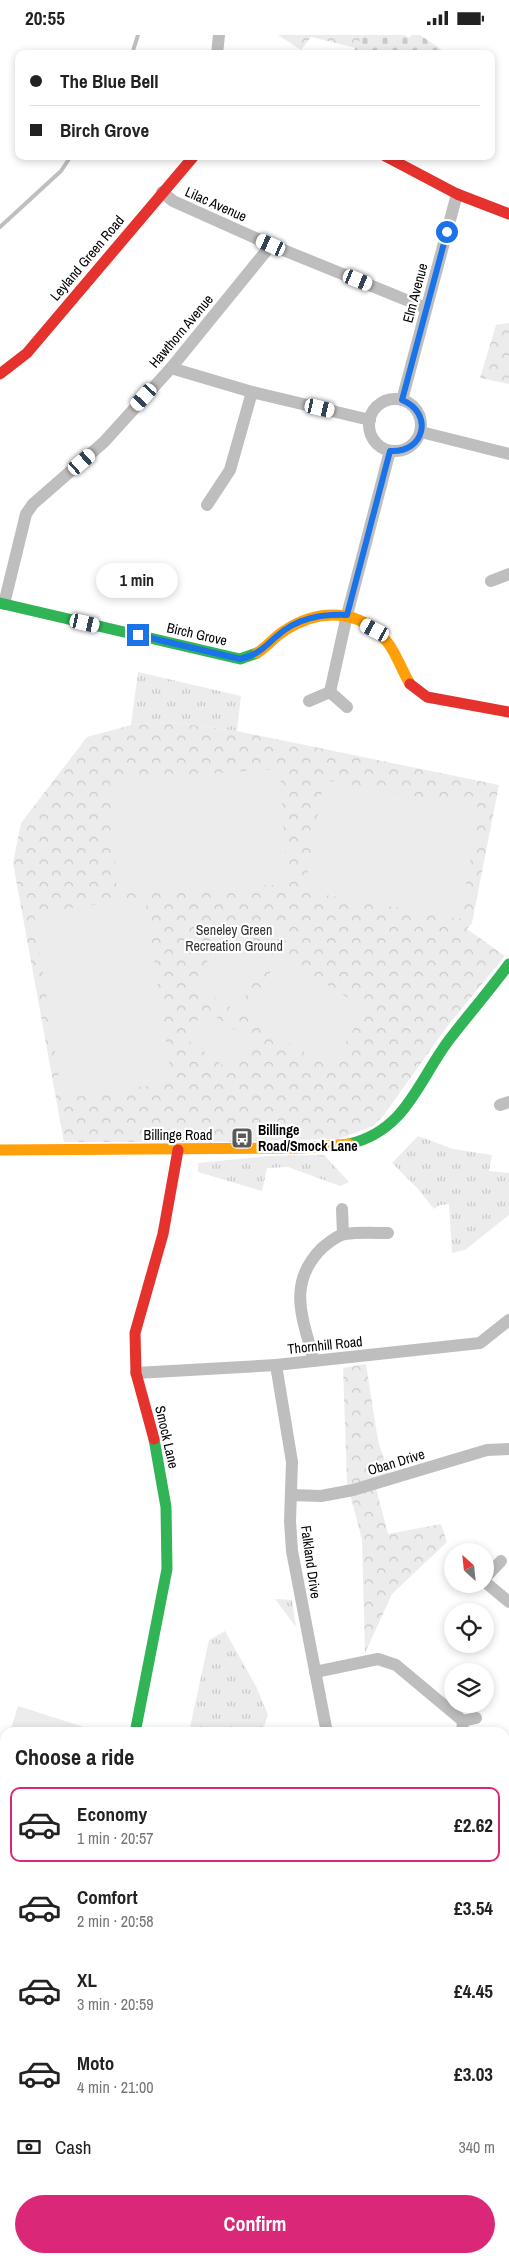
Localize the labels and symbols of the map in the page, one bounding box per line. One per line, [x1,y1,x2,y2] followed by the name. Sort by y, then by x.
[182,182,250,226] street label: Lilac Avenue
[46,212,128,304] street label: Leyland Green Road
[436,221,458,243] route start
[254,232,287,258] car
[398,261,432,325] street label: Elm Avenue
[341,267,374,293] car
[145,291,217,371] street label: Hawthorn Avenue
[128,381,159,413] car
[303,397,336,419] car
[65,446,98,478] car
[97,563,179,597] callout: 1 min
[68,612,101,634] car
[358,616,391,644] car
[165,618,229,650] street label: Birch Grove
[127,624,149,646] route end
[185,921,283,955] park label: Seneley Green Recreation Ground
[258,1121,358,1155] place label: Billinge Road/Smock Lane
[144,1126,212,1144] street label: Billinge Road
[230,1126,254,1150] bus stop icon: Billinge Road/Smock Lane
[287,1332,363,1358] street label: Thornhill Road
[151,1404,183,1470] street label: Smock Lane
[365,1445,427,1479] street label: Oban Drive
[297,1524,325,1600] street label: Falkland Drive
[444,1543,494,1593] north arrow

